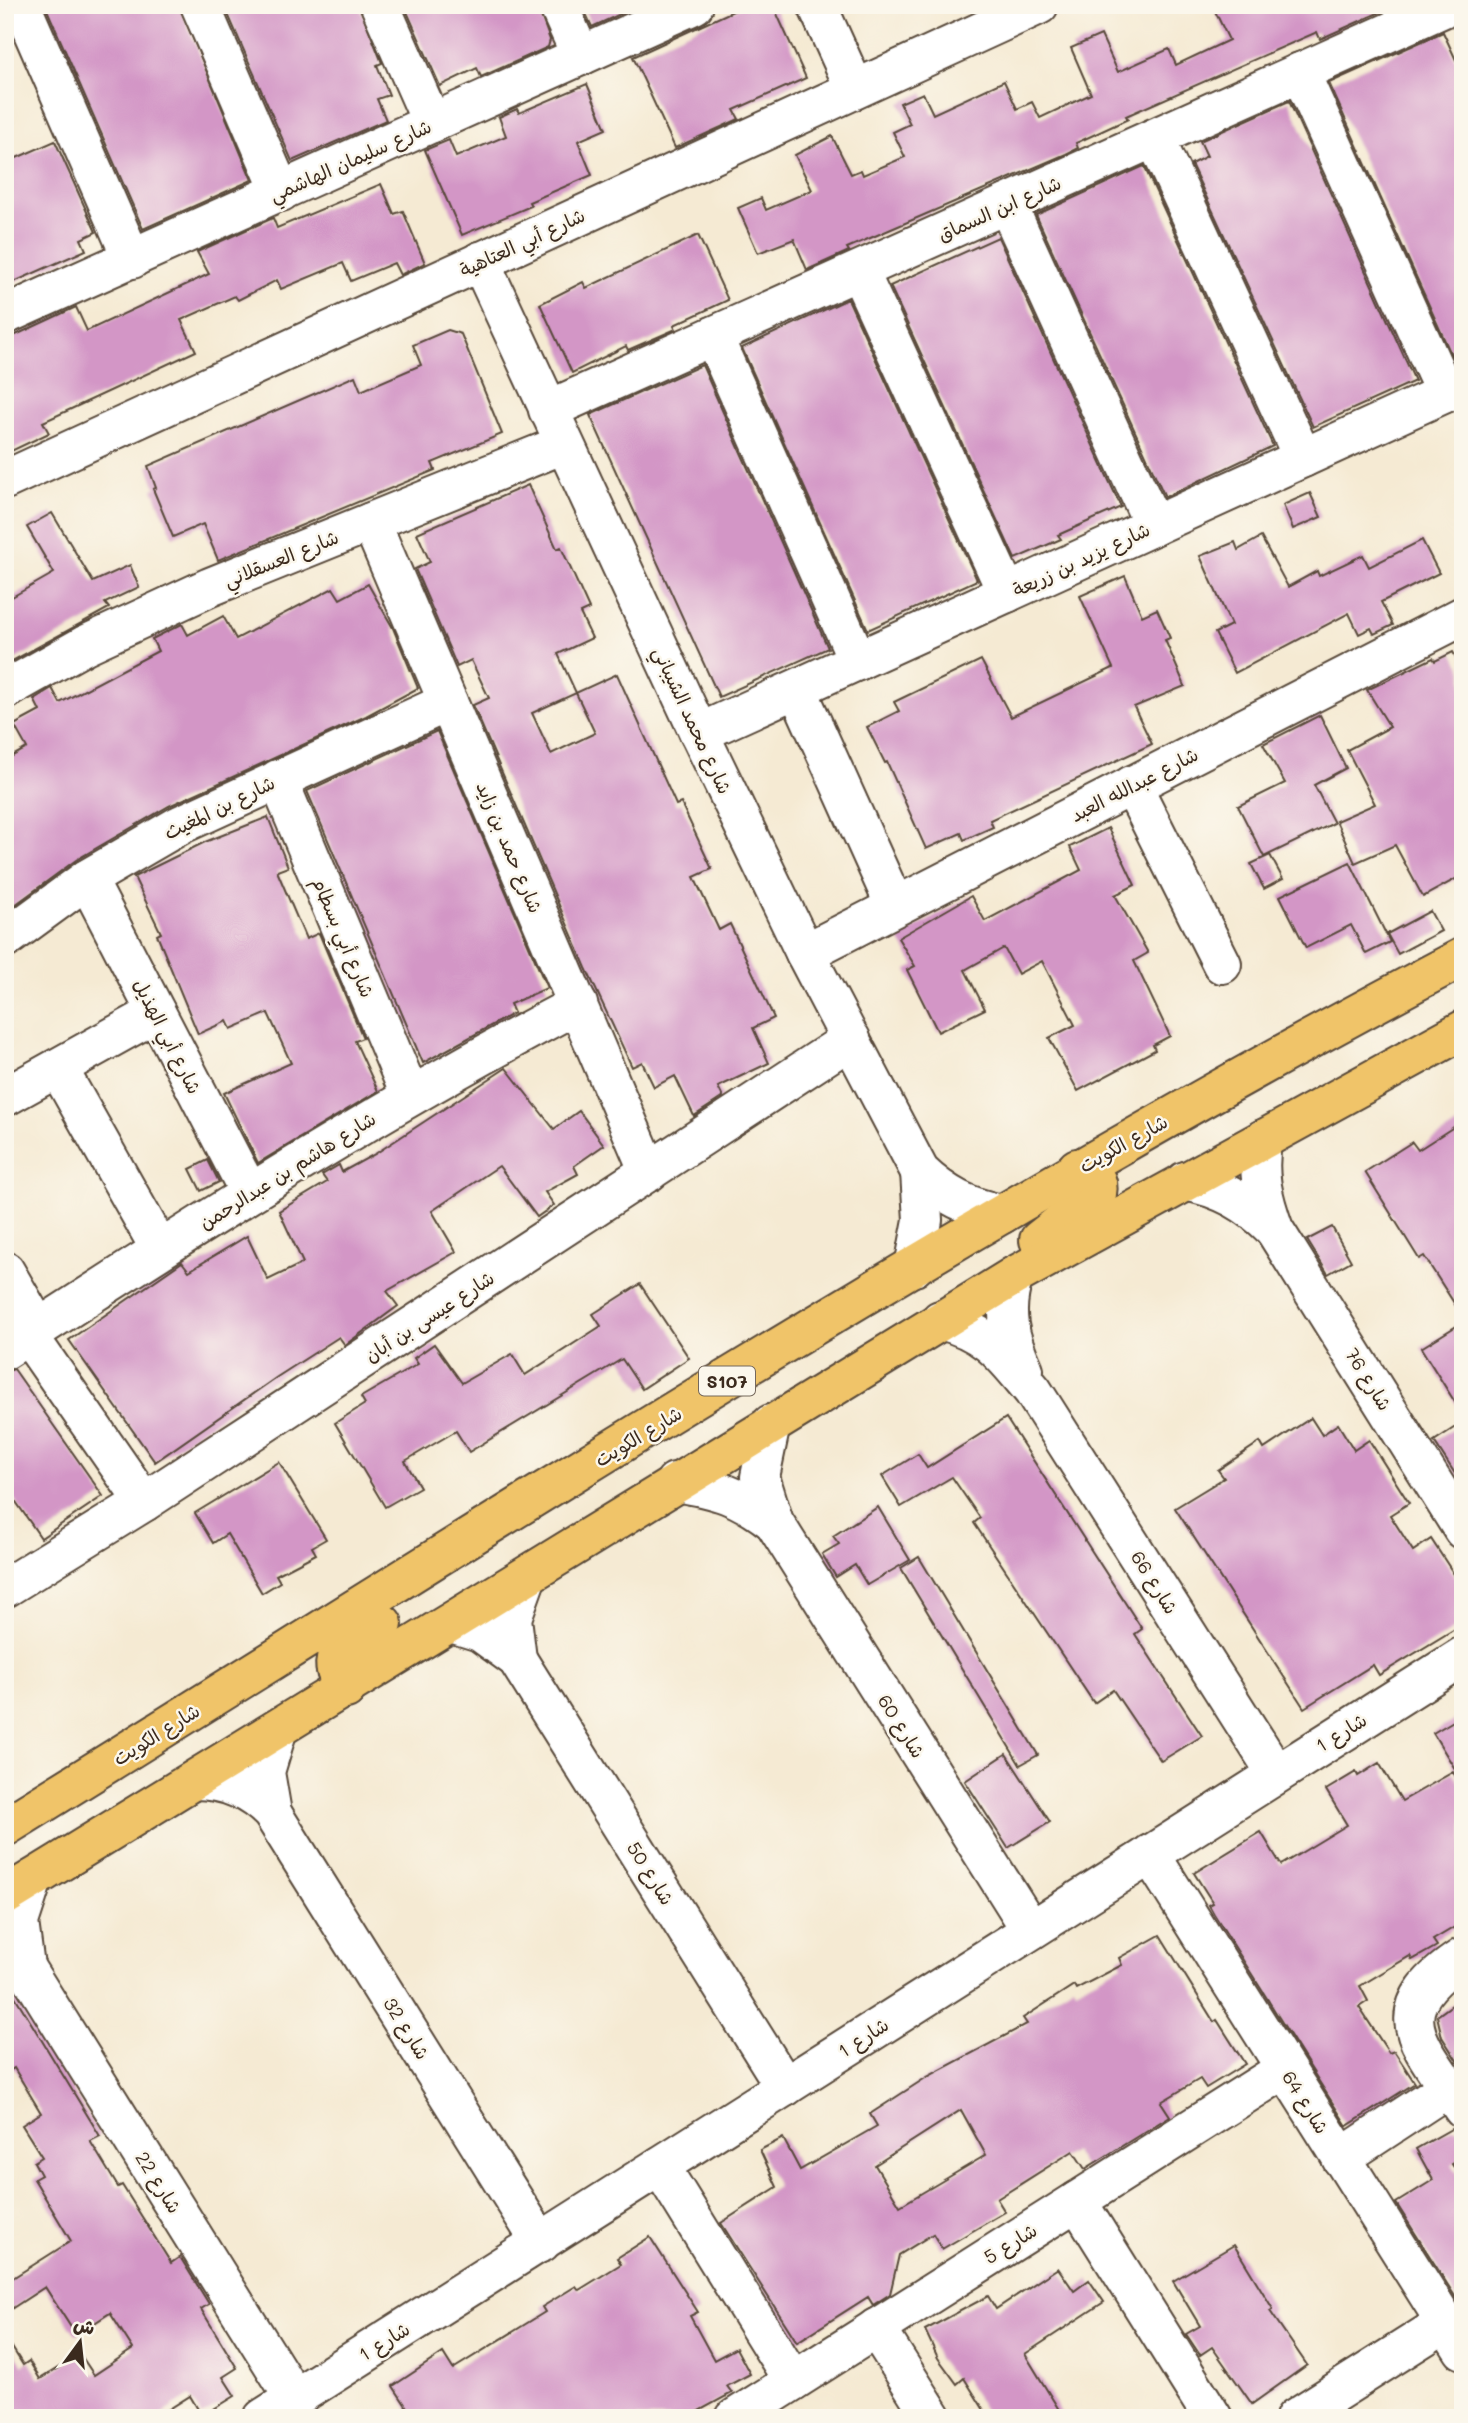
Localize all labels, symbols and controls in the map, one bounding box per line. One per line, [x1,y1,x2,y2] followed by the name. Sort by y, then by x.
[265,113,437,212] street label: شارع سليمان الهاشمي
[933,170,1065,248] street label: شارع ابن السماق
[455,202,591,287] street label: شارع أبي العتاهية
[1008,516,1155,604] street label: شارع يزيد بن زريعة
[220,524,344,597] street label: شارع العسقلاني
[643,642,738,800] street label: شارع محمد الشيباني
[1066,741,1203,829] street label: شارع عبدالله العبد
[159,769,279,846] street label: شارع بن المغيث
[469,777,549,917] street label: شارع حمد بن زايد
[303,873,381,1003] street label: شارع أبي بسطام
[124,974,208,1100] street label: شارع أبي الهذيل
[194,1105,382,1237] street label: شارع هاشم بن عبدالرحمن
[1074,1108,1173,1179] street label: شارع الكويت
[359,1265,500,1369] street label: شارع عيسى بن أبان
[1338,1343,1398,1416] street label: شارع 76
[699,1366,755,1396] road number: S107
[590,1400,687,1474] street label: شارع الكويت
[1124,1546,1184,1619] street label: شارع 66
[871,1690,931,1764] street label: شارع 60
[108,1698,205,1772] street label: شارع الكويت
[1311,1707,1372,1759] street label: شارع 1
[620,1837,680,1910] street label: شارع 50
[376,1992,436,2065] street label: شارع 32
[833,2011,894,2064] street label: شارع 1
[1275,2066,1335,2139] street label: شارع 64
[129,2146,188,2219] street label: شارع 22
[979,2217,1042,2271] street label: شارع 5
[46,2308,116,2378] north arrow
[71,2310,98,2340] text: ش
[354,2316,415,2368] street label: شارع 1

